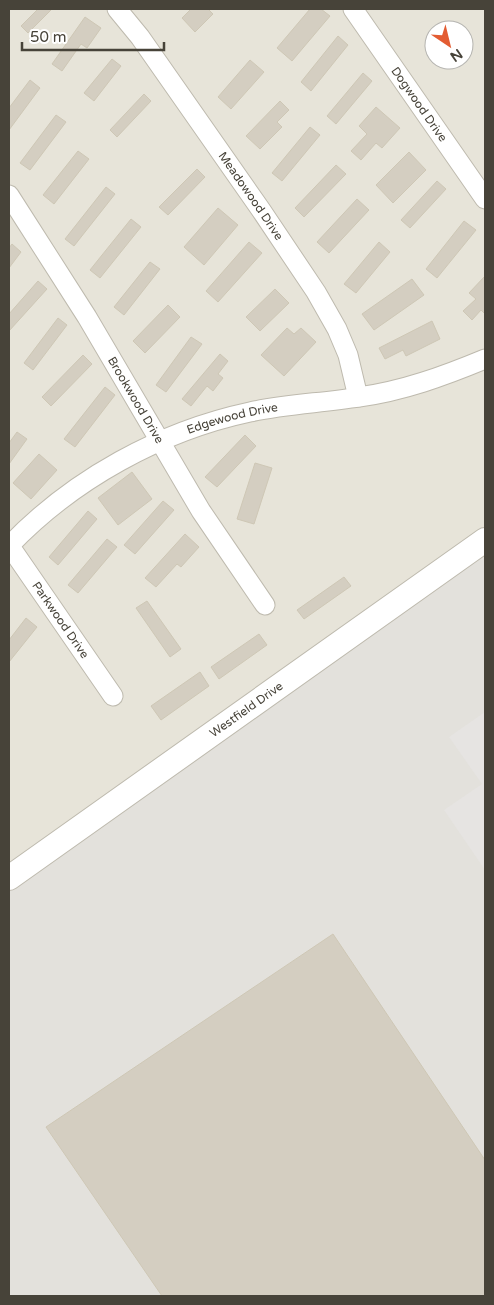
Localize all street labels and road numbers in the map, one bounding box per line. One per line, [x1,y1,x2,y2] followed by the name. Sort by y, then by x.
[388,64,450,145] street label: Dogwood Drive
[215,149,286,243] street label: Meadowood Drive
[105,354,167,446] street label: Brookwood Drive
[185,400,279,437] street label: Edgewood Drive
[29,579,92,661] street label: Parkwood Drive
[207,679,286,740] street label: Westfield Drive

